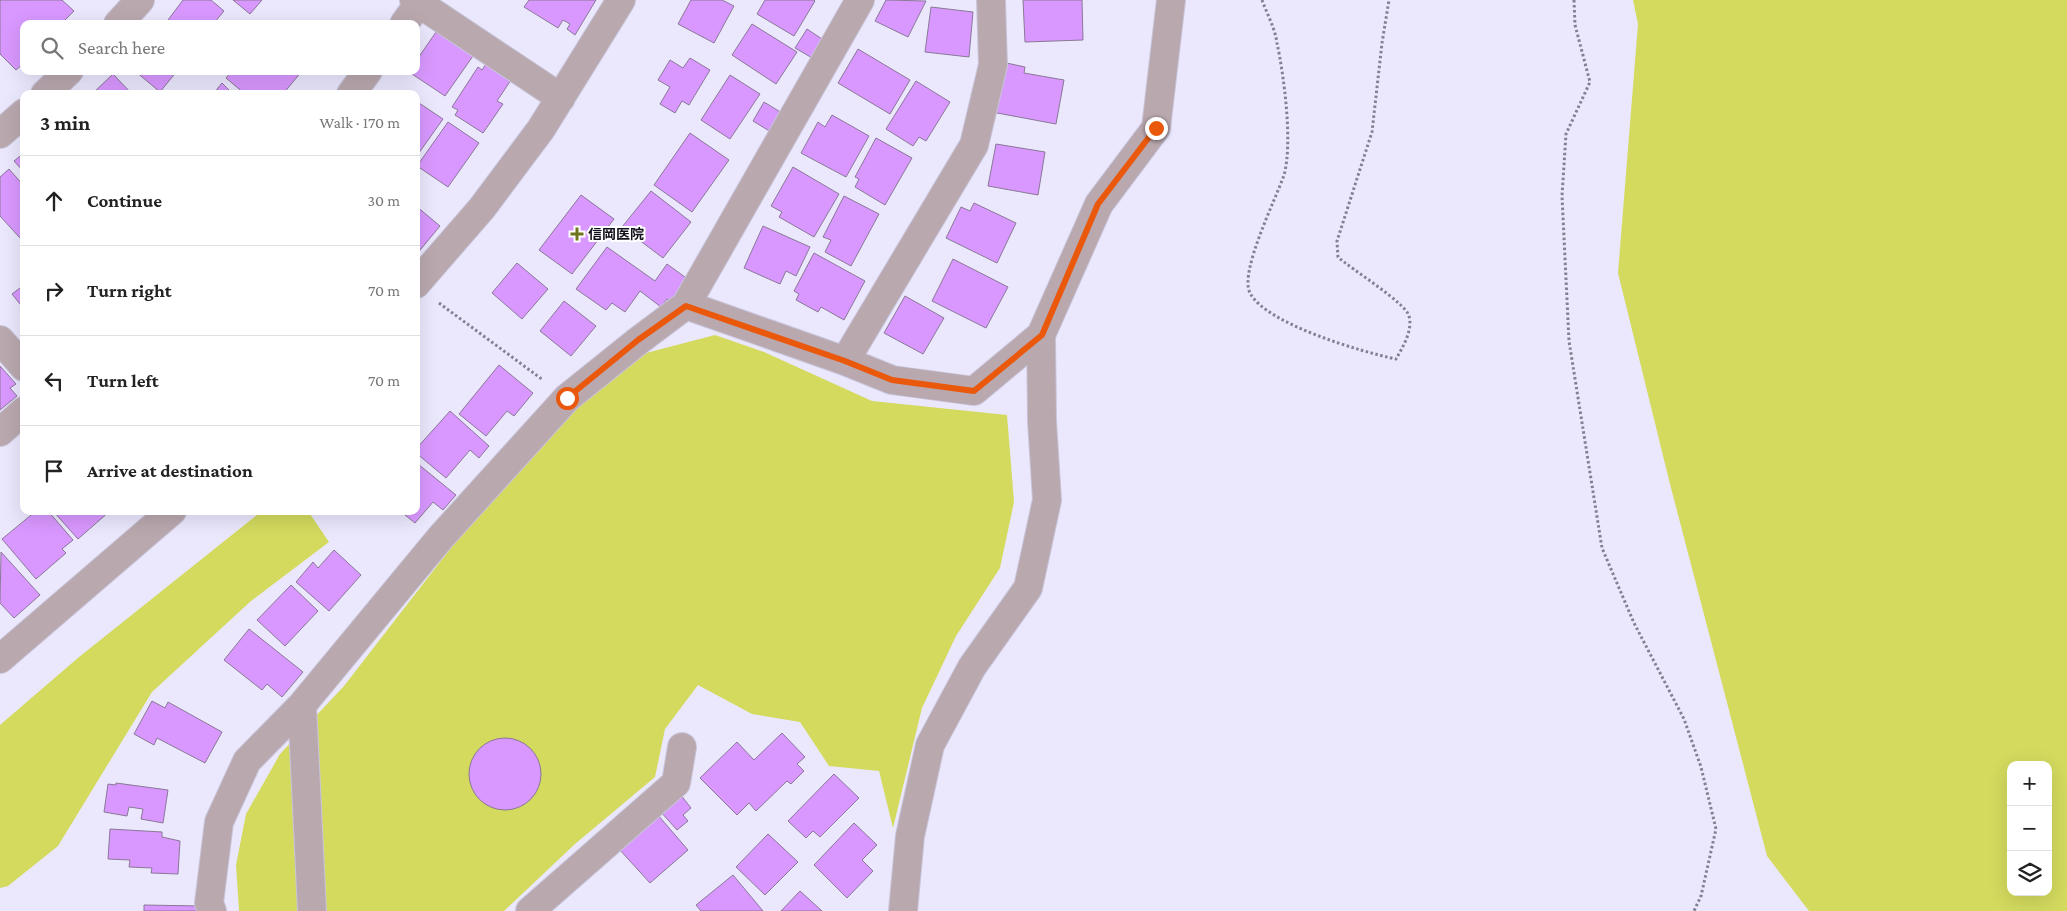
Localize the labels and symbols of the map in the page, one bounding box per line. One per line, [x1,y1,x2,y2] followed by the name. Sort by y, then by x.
[1145,117,1168,140] route end
[588,226,644,242] place label: 信岡医院
[570,227,584,241] marker: 信岡医院
[556,387,579,410] route start

